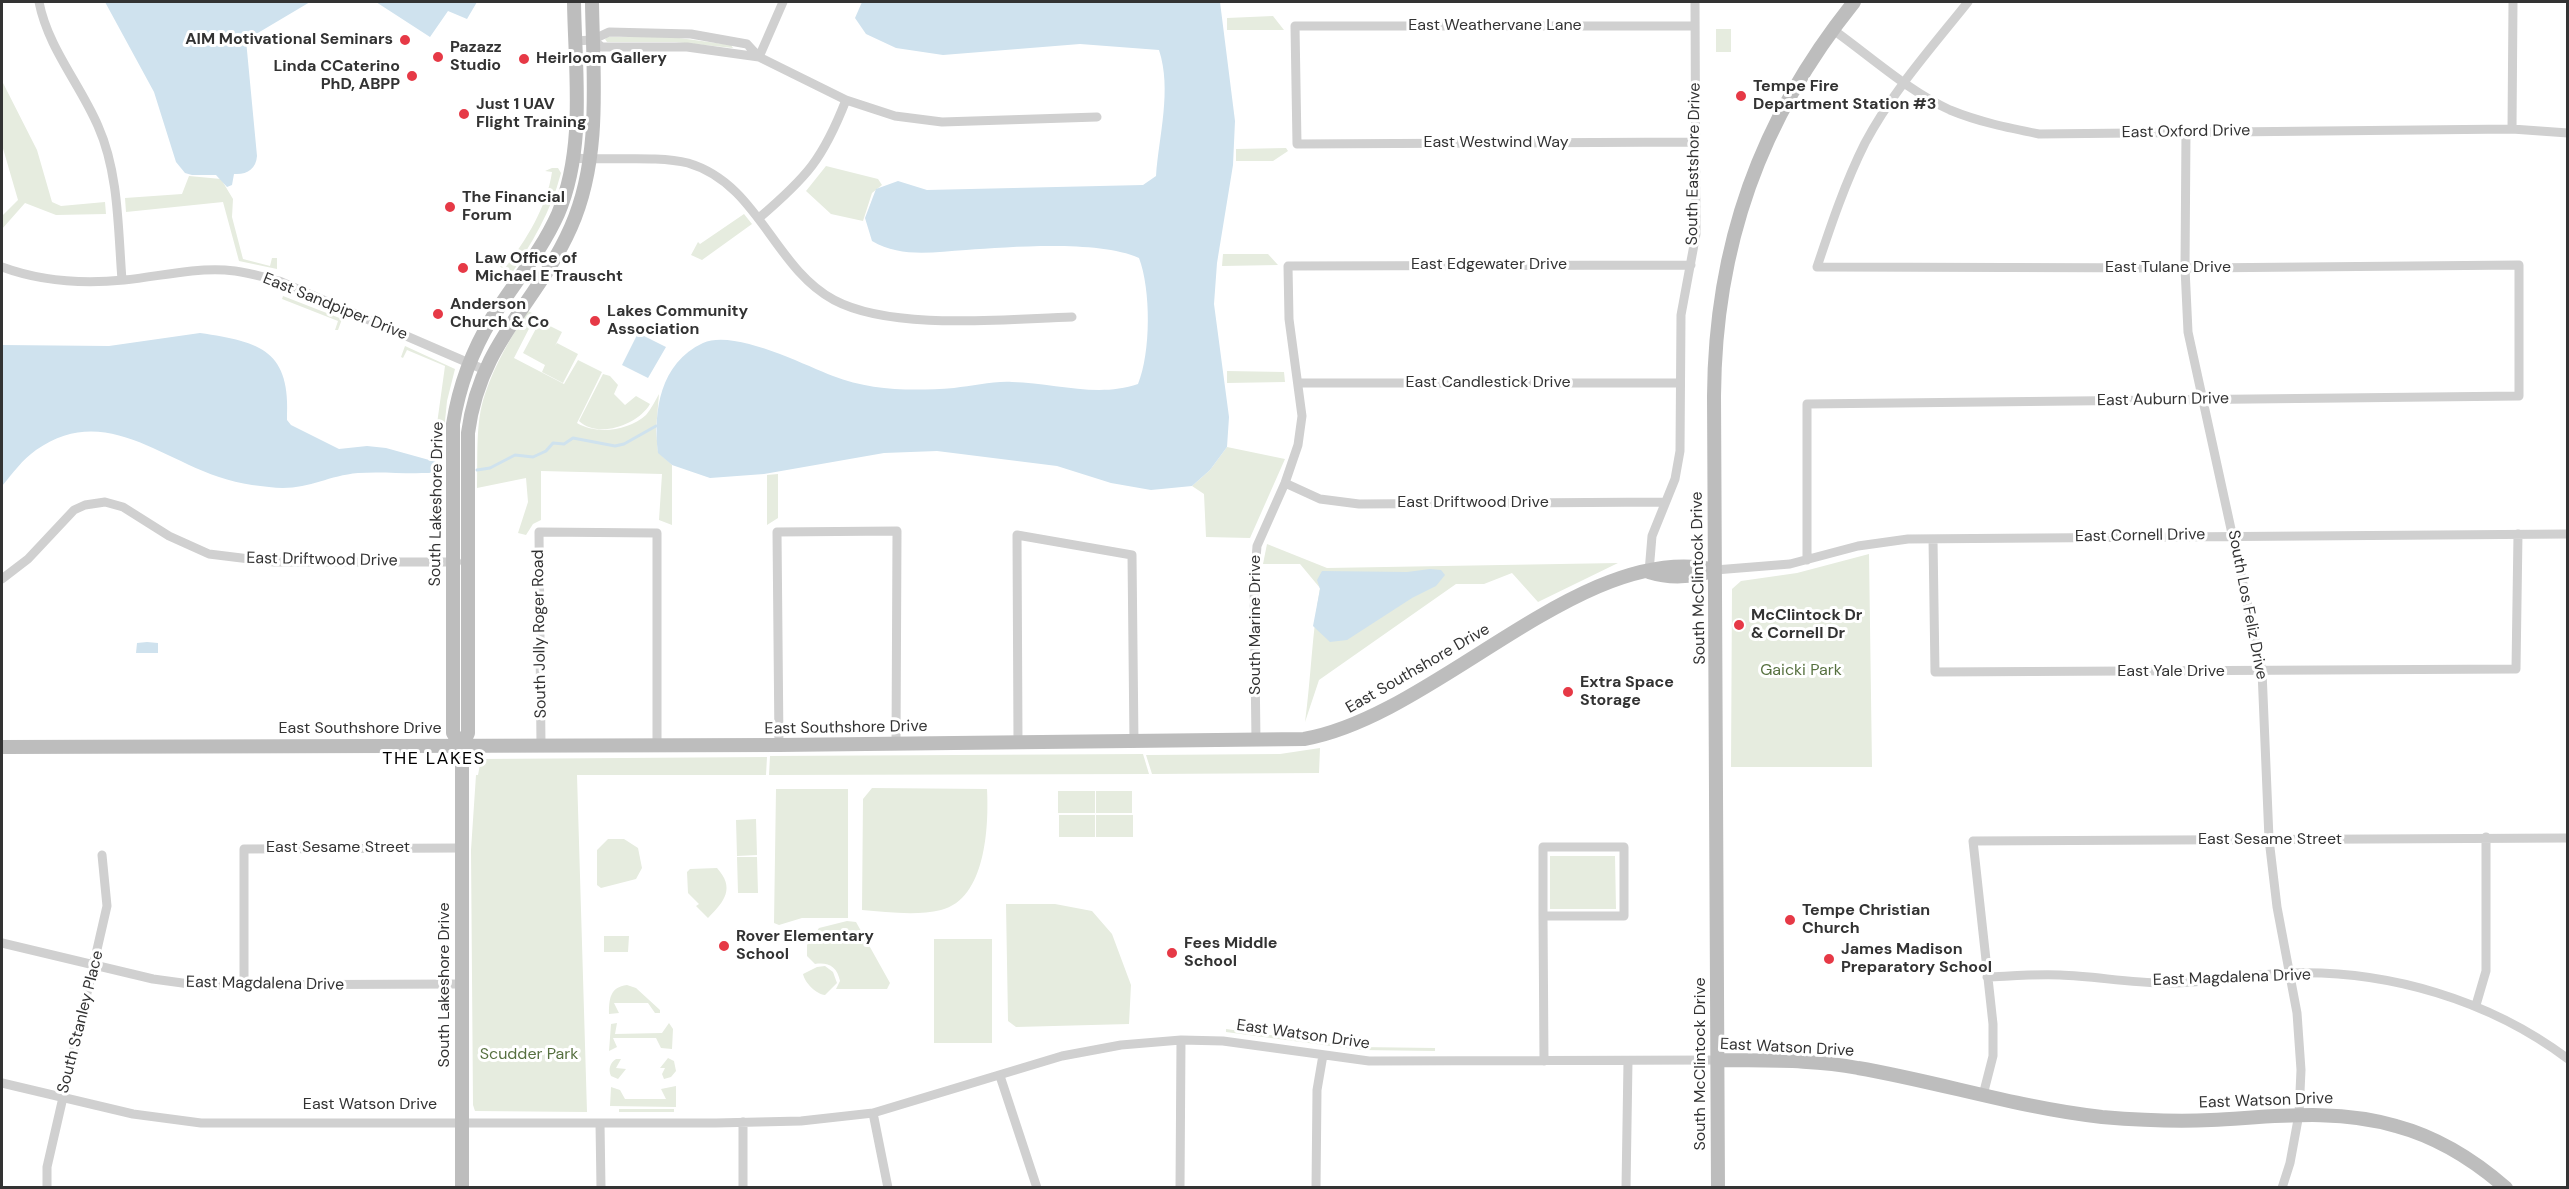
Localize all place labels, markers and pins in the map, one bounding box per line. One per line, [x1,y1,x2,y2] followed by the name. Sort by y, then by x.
[185,30,393,50] place label: AIM Motivational Seminars
[398,33,412,47] marker: AIM Motivational Seminars
[450,38,502,76] place label: Pazazz Studio
[536,49,667,69] place label: Heirloom Gallery
[431,50,445,64] marker: Pazazz Studio
[517,52,531,66] marker: Heirloom Gallery
[273,57,400,95] place label: Linda CCaterino PhD, ABPP
[405,69,419,83] marker: Linda CCaterino PhD, ABPP
[1753,77,1936,115] place label: Tempe Fire Department Station #3
[1734,89,1748,103] marker: Tempe Fire Department Station #3
[476,95,586,133] place label: Just 1 UAV Flight Training
[457,107,471,121] marker: Just 1 UAV Flight Training
[462,188,565,226] place label: The Financial Forum
[443,200,457,214] marker: The Financial Forum
[475,249,623,287] place label: Law Office of Michael E Trauscht
[456,261,470,275] marker: Law Office of Michael E Trauscht
[450,295,549,333] place label: Anderson Church & Co
[607,302,748,340] place label: Lakes Community Association
[431,307,445,321] marker: Anderson Church & Co
[588,314,602,328] marker: Lakes Community Association
[1751,606,1862,644] place label: McClintock Dr & Cornell Dr
[1732,618,1746,632] marker: McClintock Dr & Cornell Dr
[1580,673,1674,711] place label: Extra Space Storage
[1561,685,1575,699] marker: Extra Space Storage
[1802,901,1930,939] place label: Tempe Christian Church
[1783,913,1797,927] marker: Tempe Christian Church
[736,927,874,965] place label: Rover Elementary School
[1184,934,1277,972] place label: Fees Middle School
[717,939,731,953] marker: Rover Elementary School
[1841,940,1992,978] place label: James Madison Preparatory School
[1165,946,1179,960] marker: Fees Middle School
[1822,952,1836,966] marker: James Madison Preparatory School

